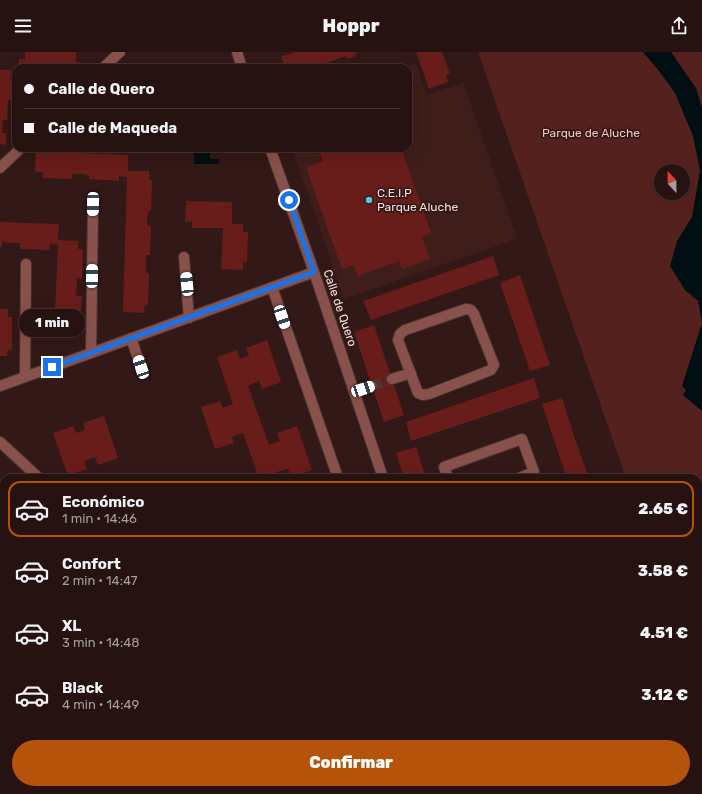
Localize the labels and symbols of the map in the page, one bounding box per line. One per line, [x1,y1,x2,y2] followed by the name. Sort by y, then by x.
[542,126,640,140] park label: Parque de Aluche
[654,164,690,200] north arrow
[377,186,458,214] place label: C.E.I.P Parque Aluche
[280,191,298,209] route start
[87,192,99,216] car
[364,195,374,205] marker: C.E.I.P Parque Aluche
[86,264,98,288] car
[320,268,360,348] street label: Calle de Quero
[180,272,194,296] car
[272,304,292,330] car
[19,309,85,337] callout: 1 min
[132,354,150,380] car
[43,358,61,376] route end
[350,379,376,399] car

